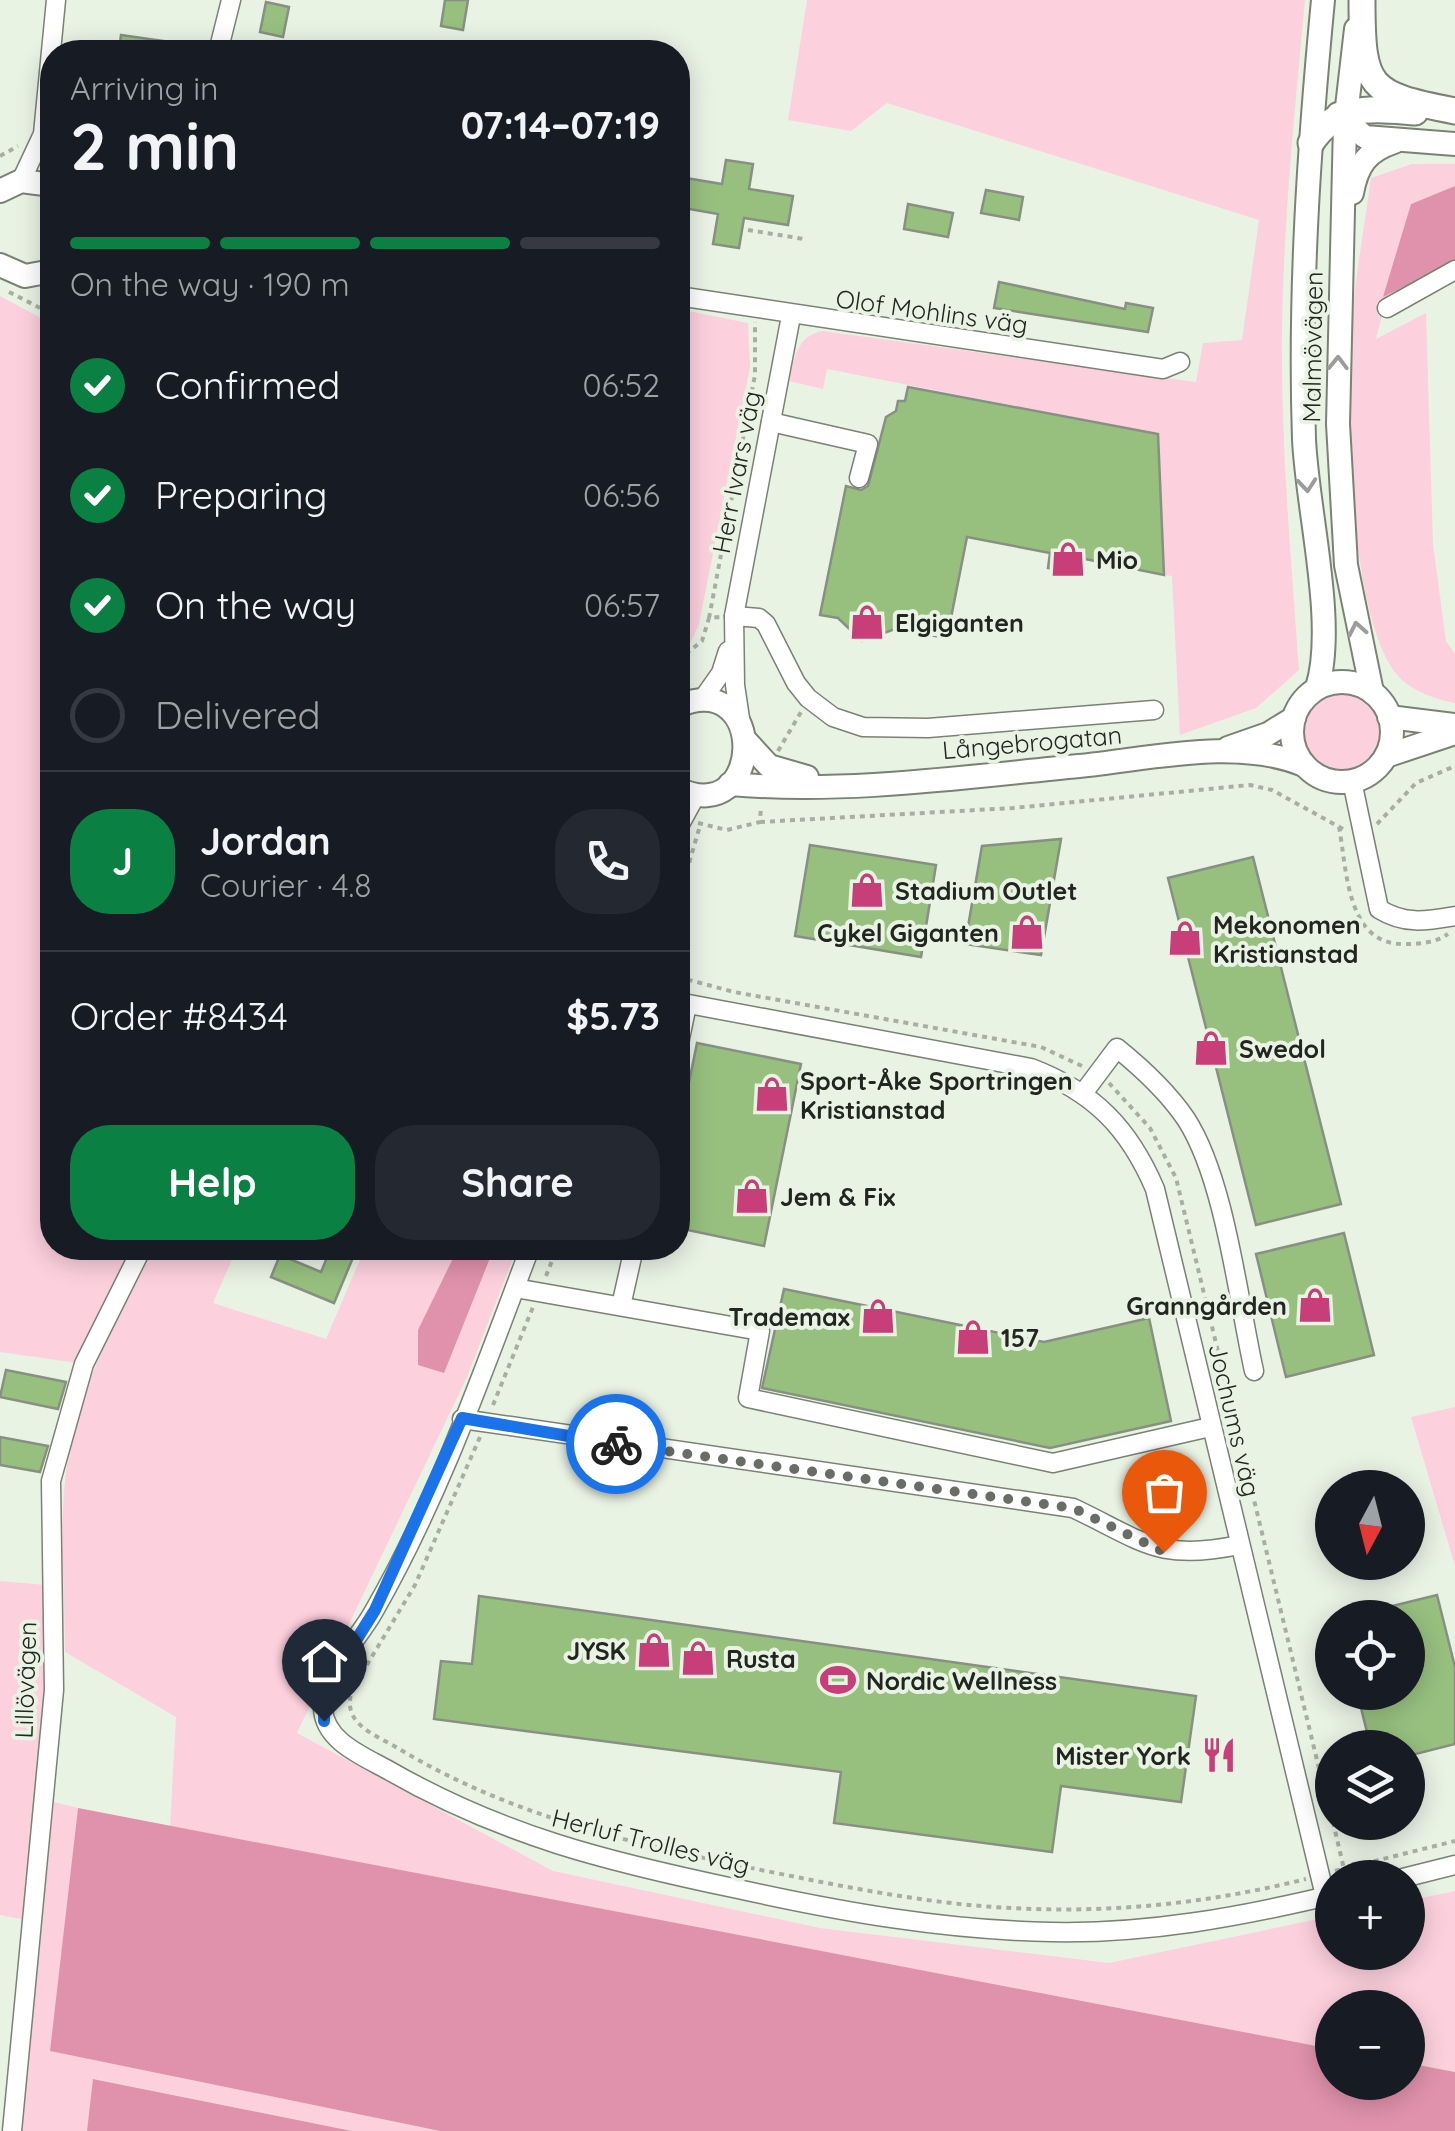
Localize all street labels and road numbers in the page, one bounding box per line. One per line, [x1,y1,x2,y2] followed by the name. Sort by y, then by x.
[1295,271,1329,423] street label: Malmövägen
[834,282,1030,340] street label: Olof Mohlins väg
[705,388,767,556] street label: Herr Ivars väg
[941,719,1123,765] street label: Långebrogatan
[1202,1340,1268,1500] street label: Jochums väg
[7,1621,43,1739] street label: Lillövägen
[549,1801,753,1881] street label: Herluf Trolles väg

